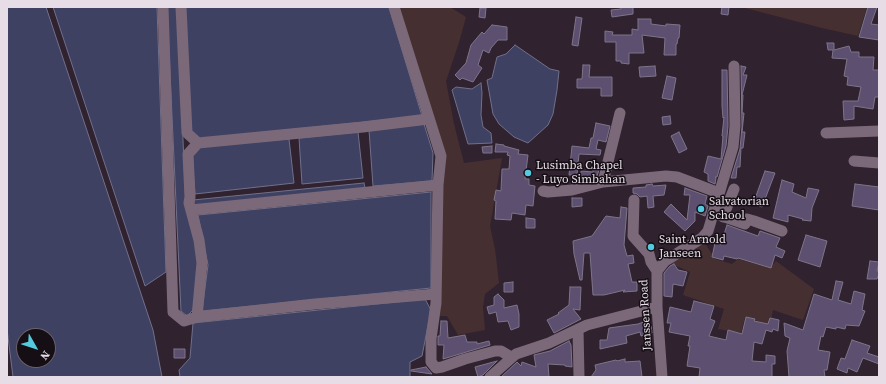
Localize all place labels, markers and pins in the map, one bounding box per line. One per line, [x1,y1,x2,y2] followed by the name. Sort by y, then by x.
[536,159,626,187] place label: Lusimba Chapel - Luyo Simbahan
[523,168,533,178] marker: Lusimba Chapel - Luyo Simbahan
[709,195,769,223] place label: Salvatorian School
[696,204,706,214] marker: Salvatorian School
[659,233,726,261] place label: Saint Arnold Janseen
[646,242,656,252] marker: Saint Arnold Janseen

